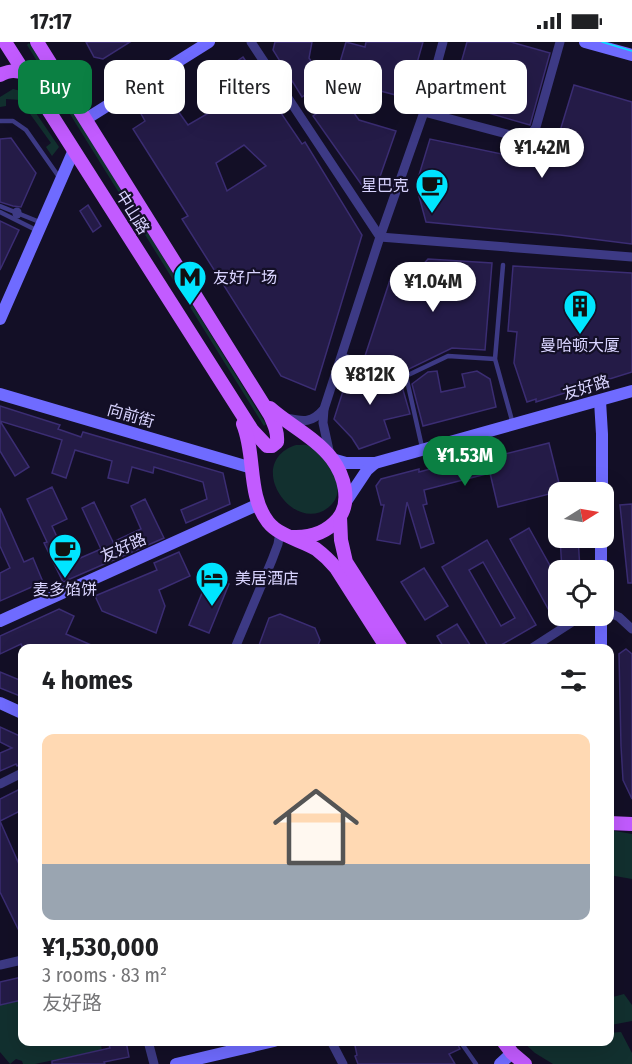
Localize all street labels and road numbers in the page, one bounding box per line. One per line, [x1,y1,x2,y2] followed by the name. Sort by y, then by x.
[112,187,153,238] street label: 中山路
[560,371,612,404] street label: 友好路
[105,400,157,431] street label: 向前街
[97,529,149,566] street label: 友好路

